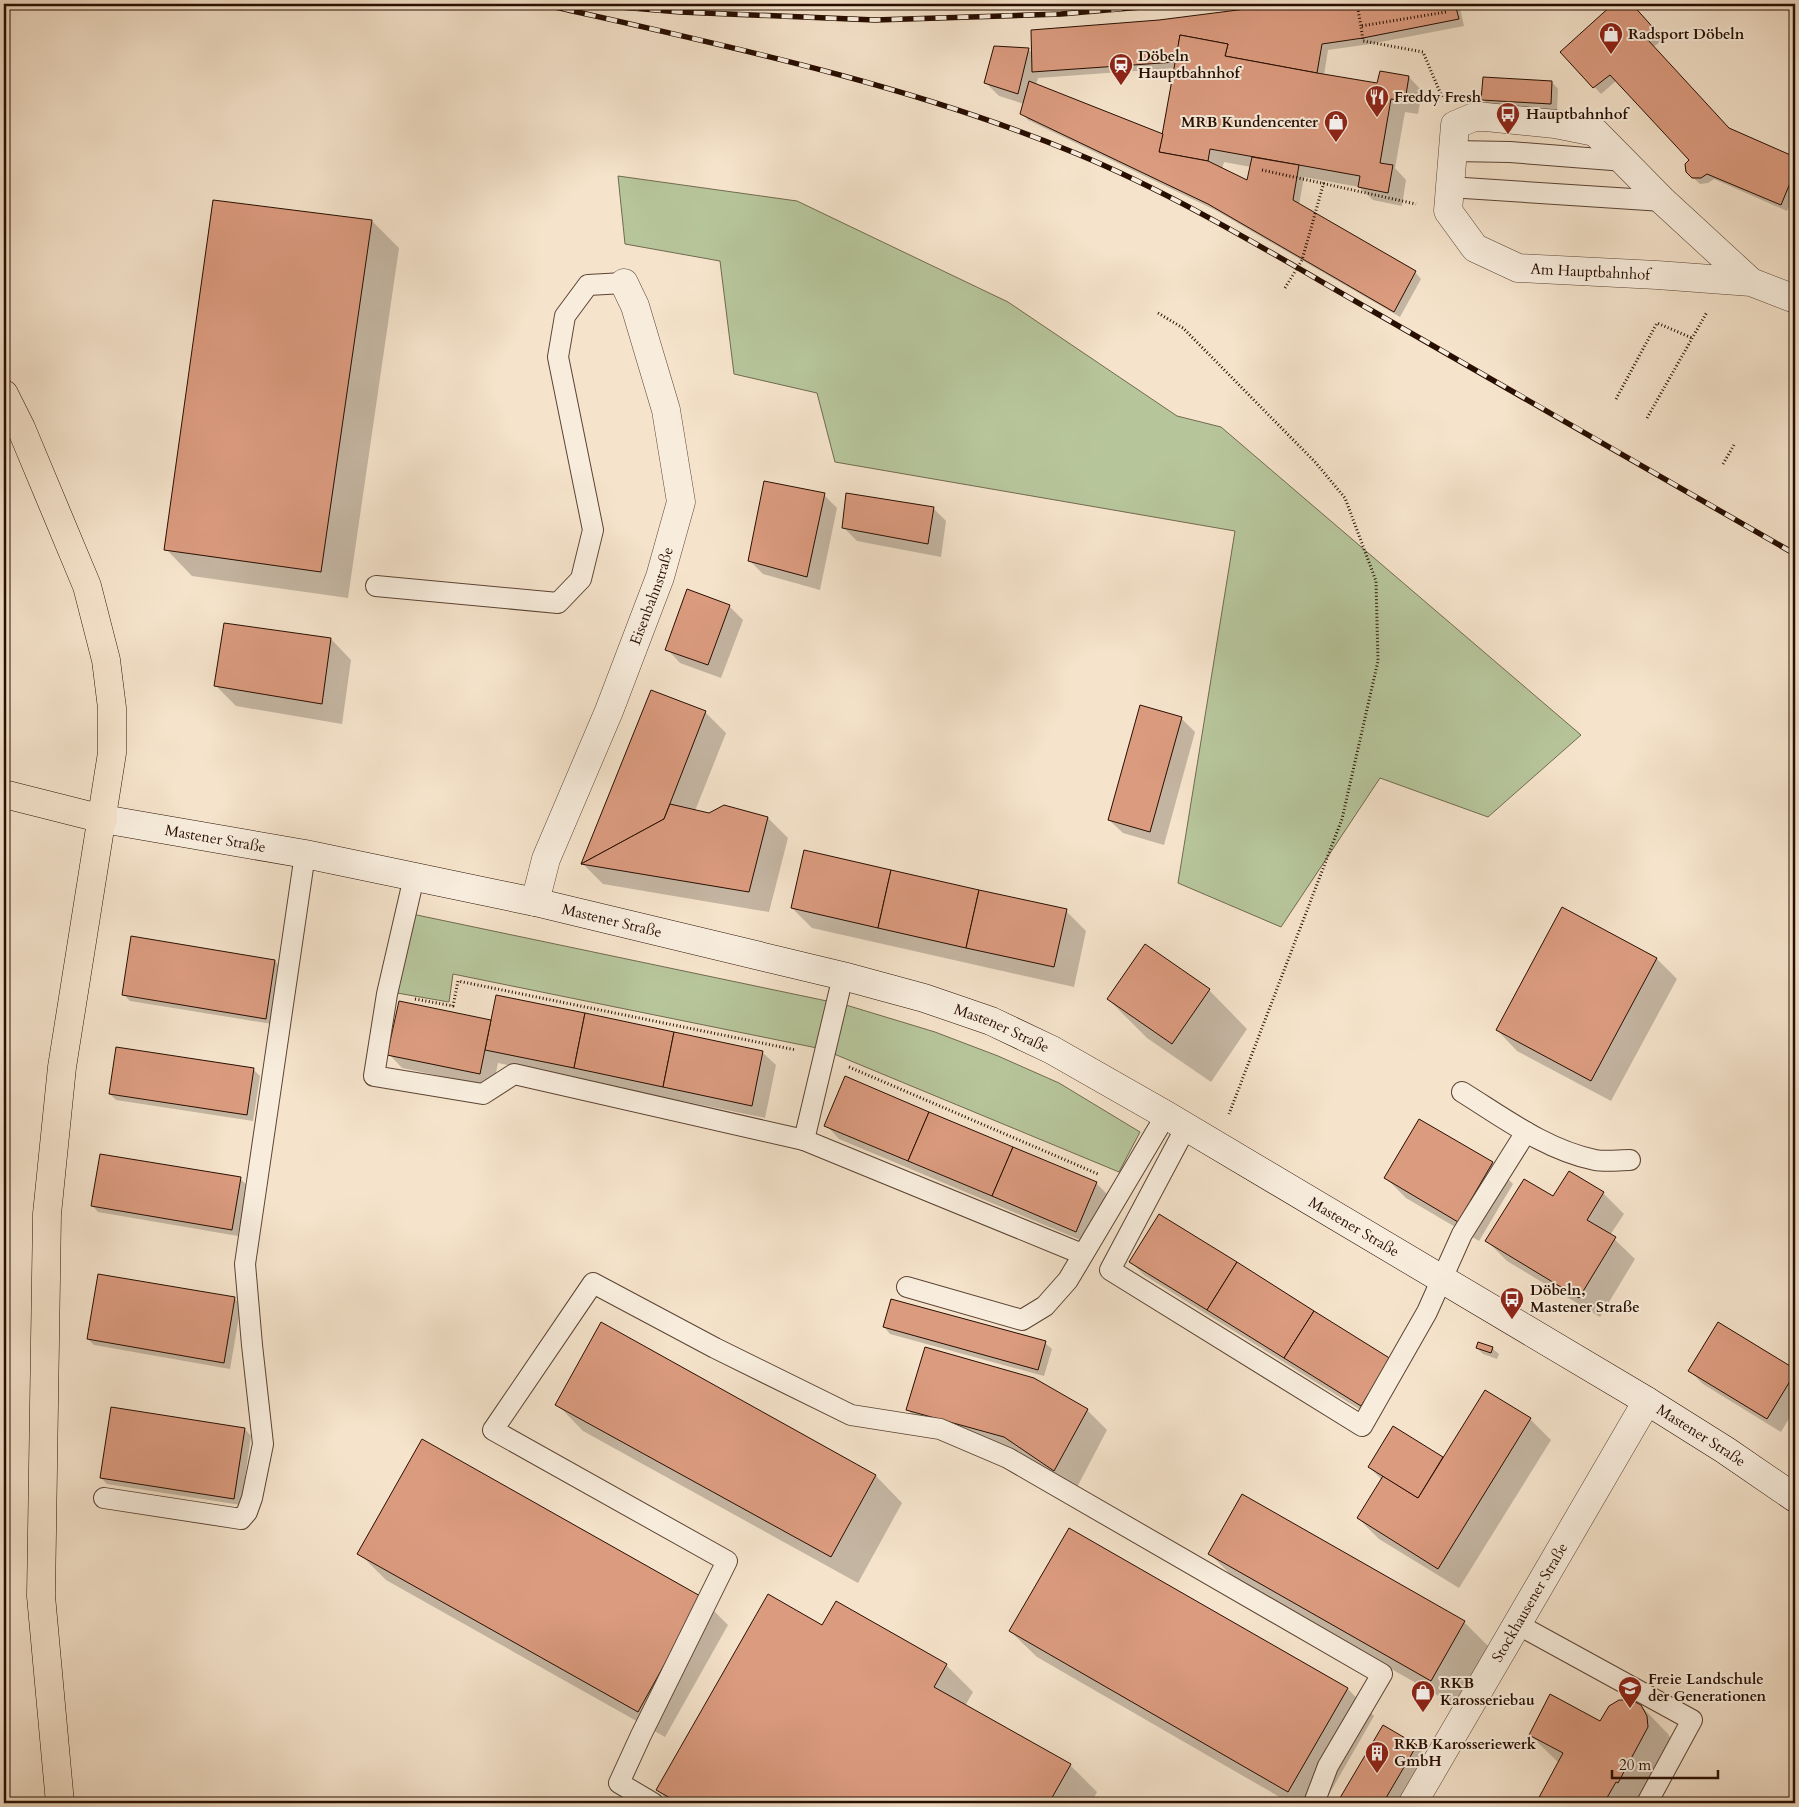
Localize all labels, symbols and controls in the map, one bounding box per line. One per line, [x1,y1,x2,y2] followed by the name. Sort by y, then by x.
[1598,21,1624,55] shop icon: Radsport Döbeln
[1628,24,1745,44] place label: Radsport Döbeln
[1138,46,1242,83] place label: Döbeln Hauptbahnhof
[1108,52,1134,86] station icon: Döbeln Hauptbahnhof
[1364,84,1390,118] restaurant icon: Freddy Fresh
[1394,87,1482,107] place label: Freddy Fresh
[1495,101,1521,135] bus stop icon: Hauptbahnhof
[1526,104,1630,124] place label: Hauptbahnhof
[1323,109,1349,143] shop icon: MRB Kundencenter
[1181,112,1319,132] place label: MRB Kundencenter
[1530,259,1653,285] street label: Am Hauptbahnhof
[625,545,678,648] street label: Eisenbahnstraße
[163,820,268,857] street label: Mastener Straße
[560,899,664,942] street label: Mastener Straße
[951,999,1053,1057] street label: Mastener Straße
[1305,1192,1403,1262] street label: Mastener Straße
[1530,1280,1640,1317] place label: Döbeln, Mastener Straße
[1499,1286,1525,1320] bus stop icon: Döbeln, Mastener Straße
[1653,1399,1750,1471] street label: Mastener Straße
[1487,1539,1572,1666] street label: Stockhausener Straße
[1648,1669,1767,1706] place label: Freie Landschule der Generationen
[1440,1673,1535,1710] place label: RKB Karosseriebau
[1617,1675,1643,1709] school or university icon: Freie Landschule der Generationen
[1410,1679,1436,1713] shop icon: RKB Karosseriebau
[1394,1734,1537,1771] place label: RKB Karosseriewerk GmbH
[1364,1740,1390,1774] building icon: RKB Karosseriewerk GmbH
[1612,1747,1718,1779] scale bar
[1619,1755,1651,1775] text: 20 m

